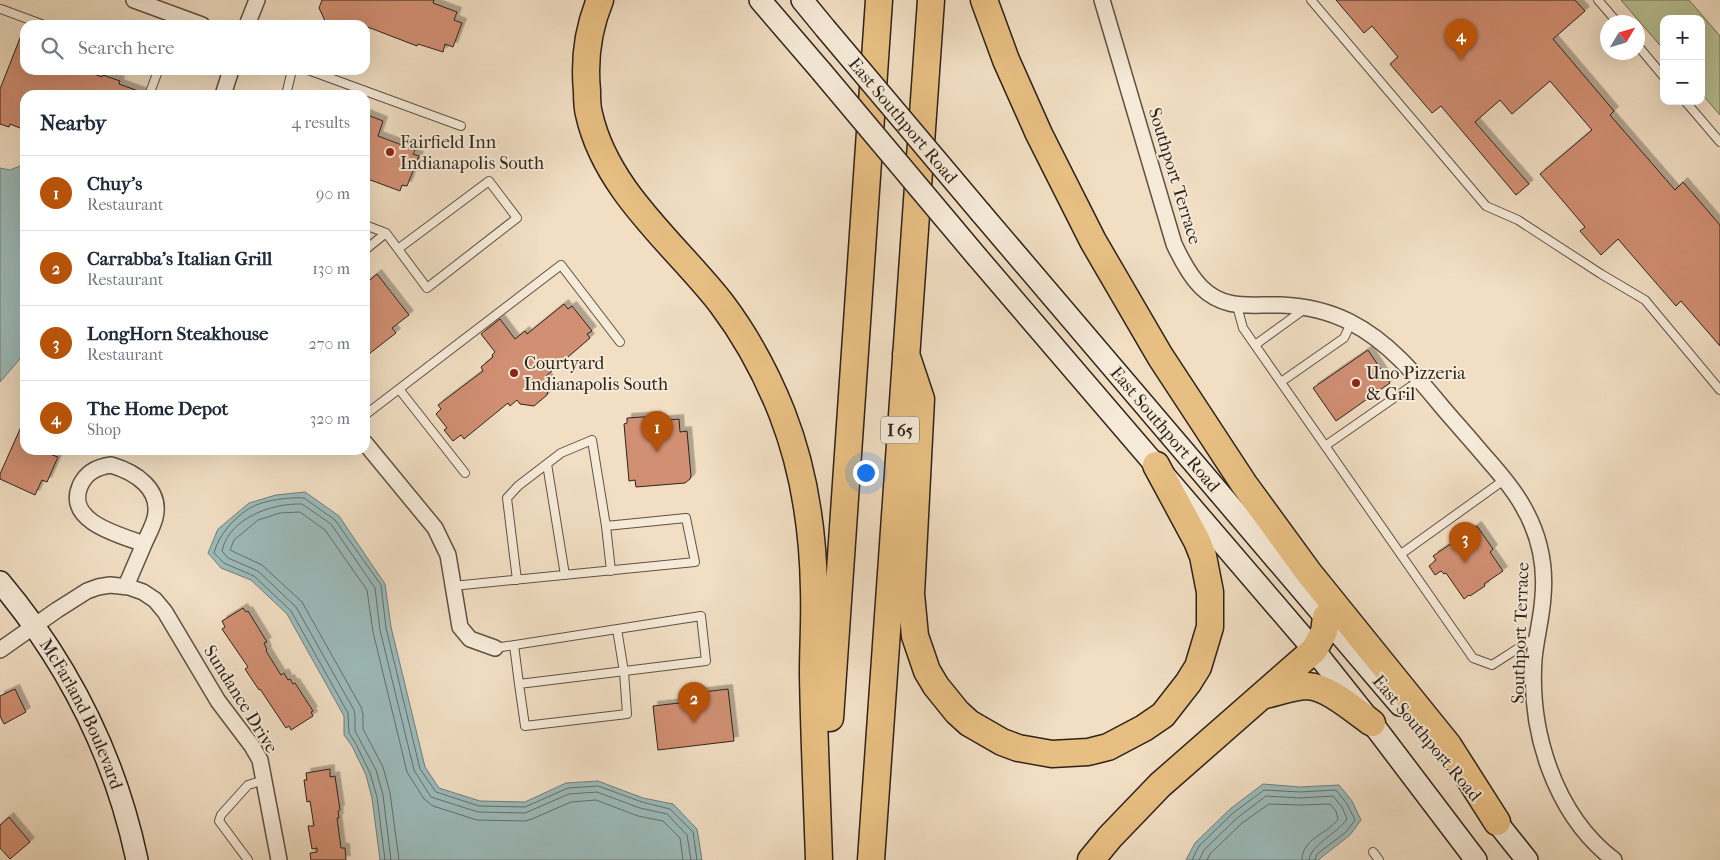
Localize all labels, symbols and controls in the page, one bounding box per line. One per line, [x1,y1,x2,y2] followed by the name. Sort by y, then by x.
[1600,15,1645,60] north arrow
[1660,15,1705,105] map controls
[1660,15,1705,60] button: +
[1445,19,1477,60] pin: 4
[20,20,370,75] search box
[38,34,66,62] icon: search
[78,37,174,59] text: Search here
[844,54,962,188] street label: East Southport Road
[1660,60,1705,105] button: −
[1144,105,1205,247] street label: Southport Terrace
[40,111,106,135] text: Nearby
[292,113,350,132] text: 4 results
[400,132,544,174] place label: Fairfield Inn Indianapolis South
[384,146,396,158] marker: Fairfield Inn Indianapolis South
[87,173,142,195] text: Chuy's
[53,184,59,203] text: 1
[316,184,350,203] text: 90 m
[87,195,163,214] text: Restaurant
[87,248,272,270] text: Carrabba's Italian Grill
[52,259,60,278] text: 2
[312,259,350,278] text: 130 m
[87,270,163,289] text: Restaurant
[87,323,268,345] text: LongHorn Steakhouse
[53,334,59,353] text: 3
[309,334,350,353] text: 270 m
[87,345,163,364] text: Restaurant
[524,353,668,395] place label: Courtyard Indianapolis South
[1105,363,1224,497] street label: East Southport Road
[1366,363,1466,405] place label: Uno Pizzeria & Gril
[508,367,520,379] marker: Courtyard Indianapolis South
[1350,377,1362,389] marker: Uno Pizzeria & Gril
[87,398,228,420] text: The Home Depot
[51,409,61,428] text: 4
[310,409,350,428] text: 320 m
[641,411,673,452] pin: 1
[881,416,919,444] road number: I 65
[87,420,121,439] text: Shop
[853,460,879,486] your location
[1449,522,1481,563] pin: 3
[1508,562,1533,704] street label: Southport Terrace
[35,635,127,792] street label: McFarland Boulevard
[199,642,282,757] street label: Sundance Drive
[1368,671,1486,806] street label: East Southport Road
[678,682,710,723] pin: 2

